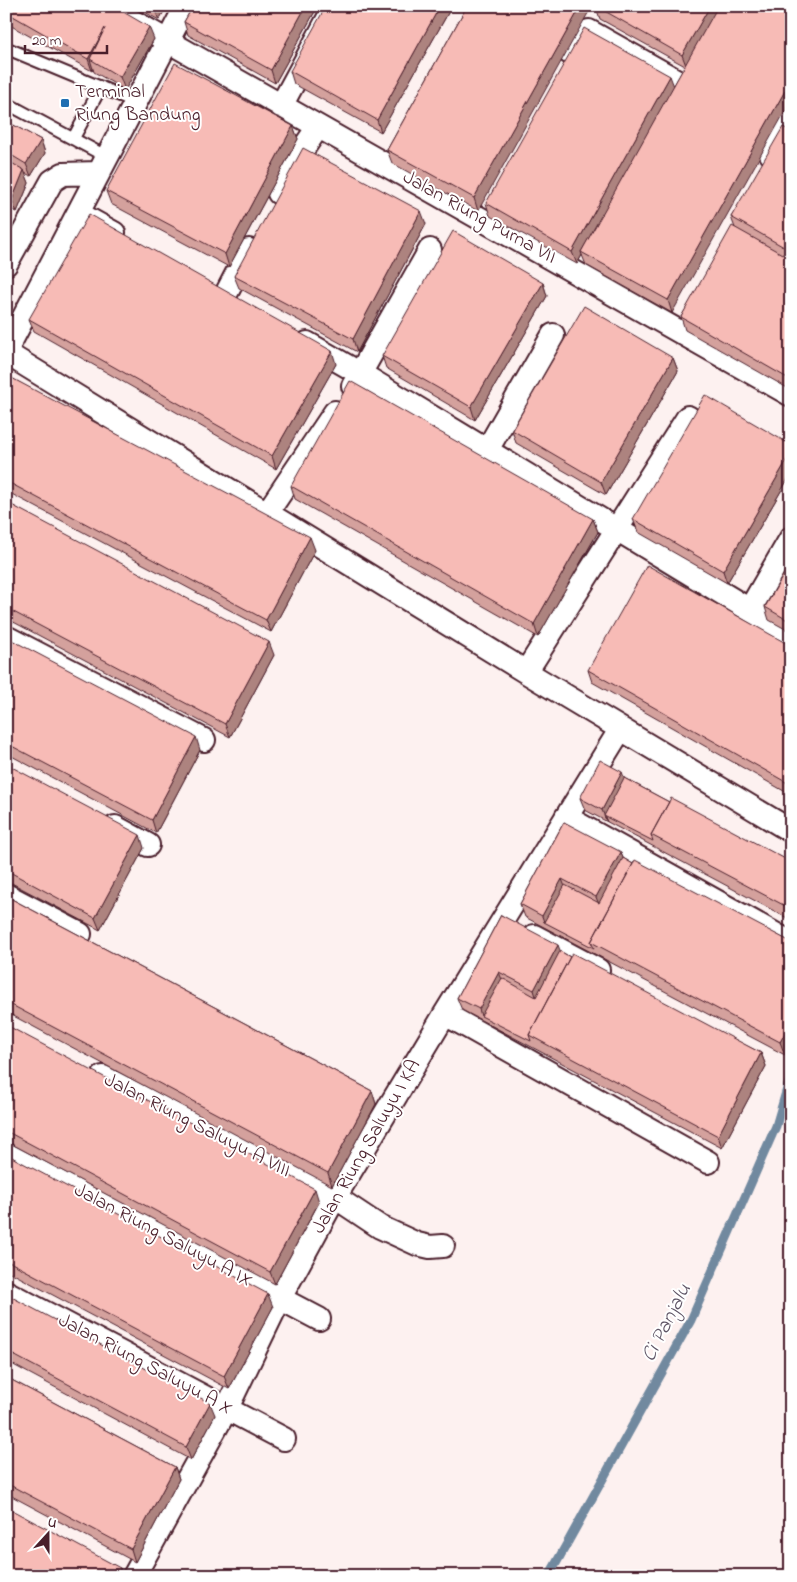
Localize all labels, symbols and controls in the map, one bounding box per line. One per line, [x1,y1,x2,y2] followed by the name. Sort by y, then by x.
[25,22,108,54] scale bar
[32,30,62,52] text: 20 m
[75,78,201,131] place label: Terminal Riung Bandung
[59,97,71,109] marker: Terminal Riung Bandung
[396,164,561,273] street label: Jalan Riung Purna VII
[305,1054,430,1240] street label: Jalan Riung Saluyu I KA
[98,1066,295,1187] street label: Jalan Riung Saluyu A VIII
[68,1177,258,1297] street label: Jalan Riung Saluyu A IX
[635,1279,699,1367] water label: Ci Panjalu
[52,1307,238,1424] street label: Jalan Riung Saluyu A X
[22,1510,72,1560] north arrow
[44,1512,60,1535] text: U

